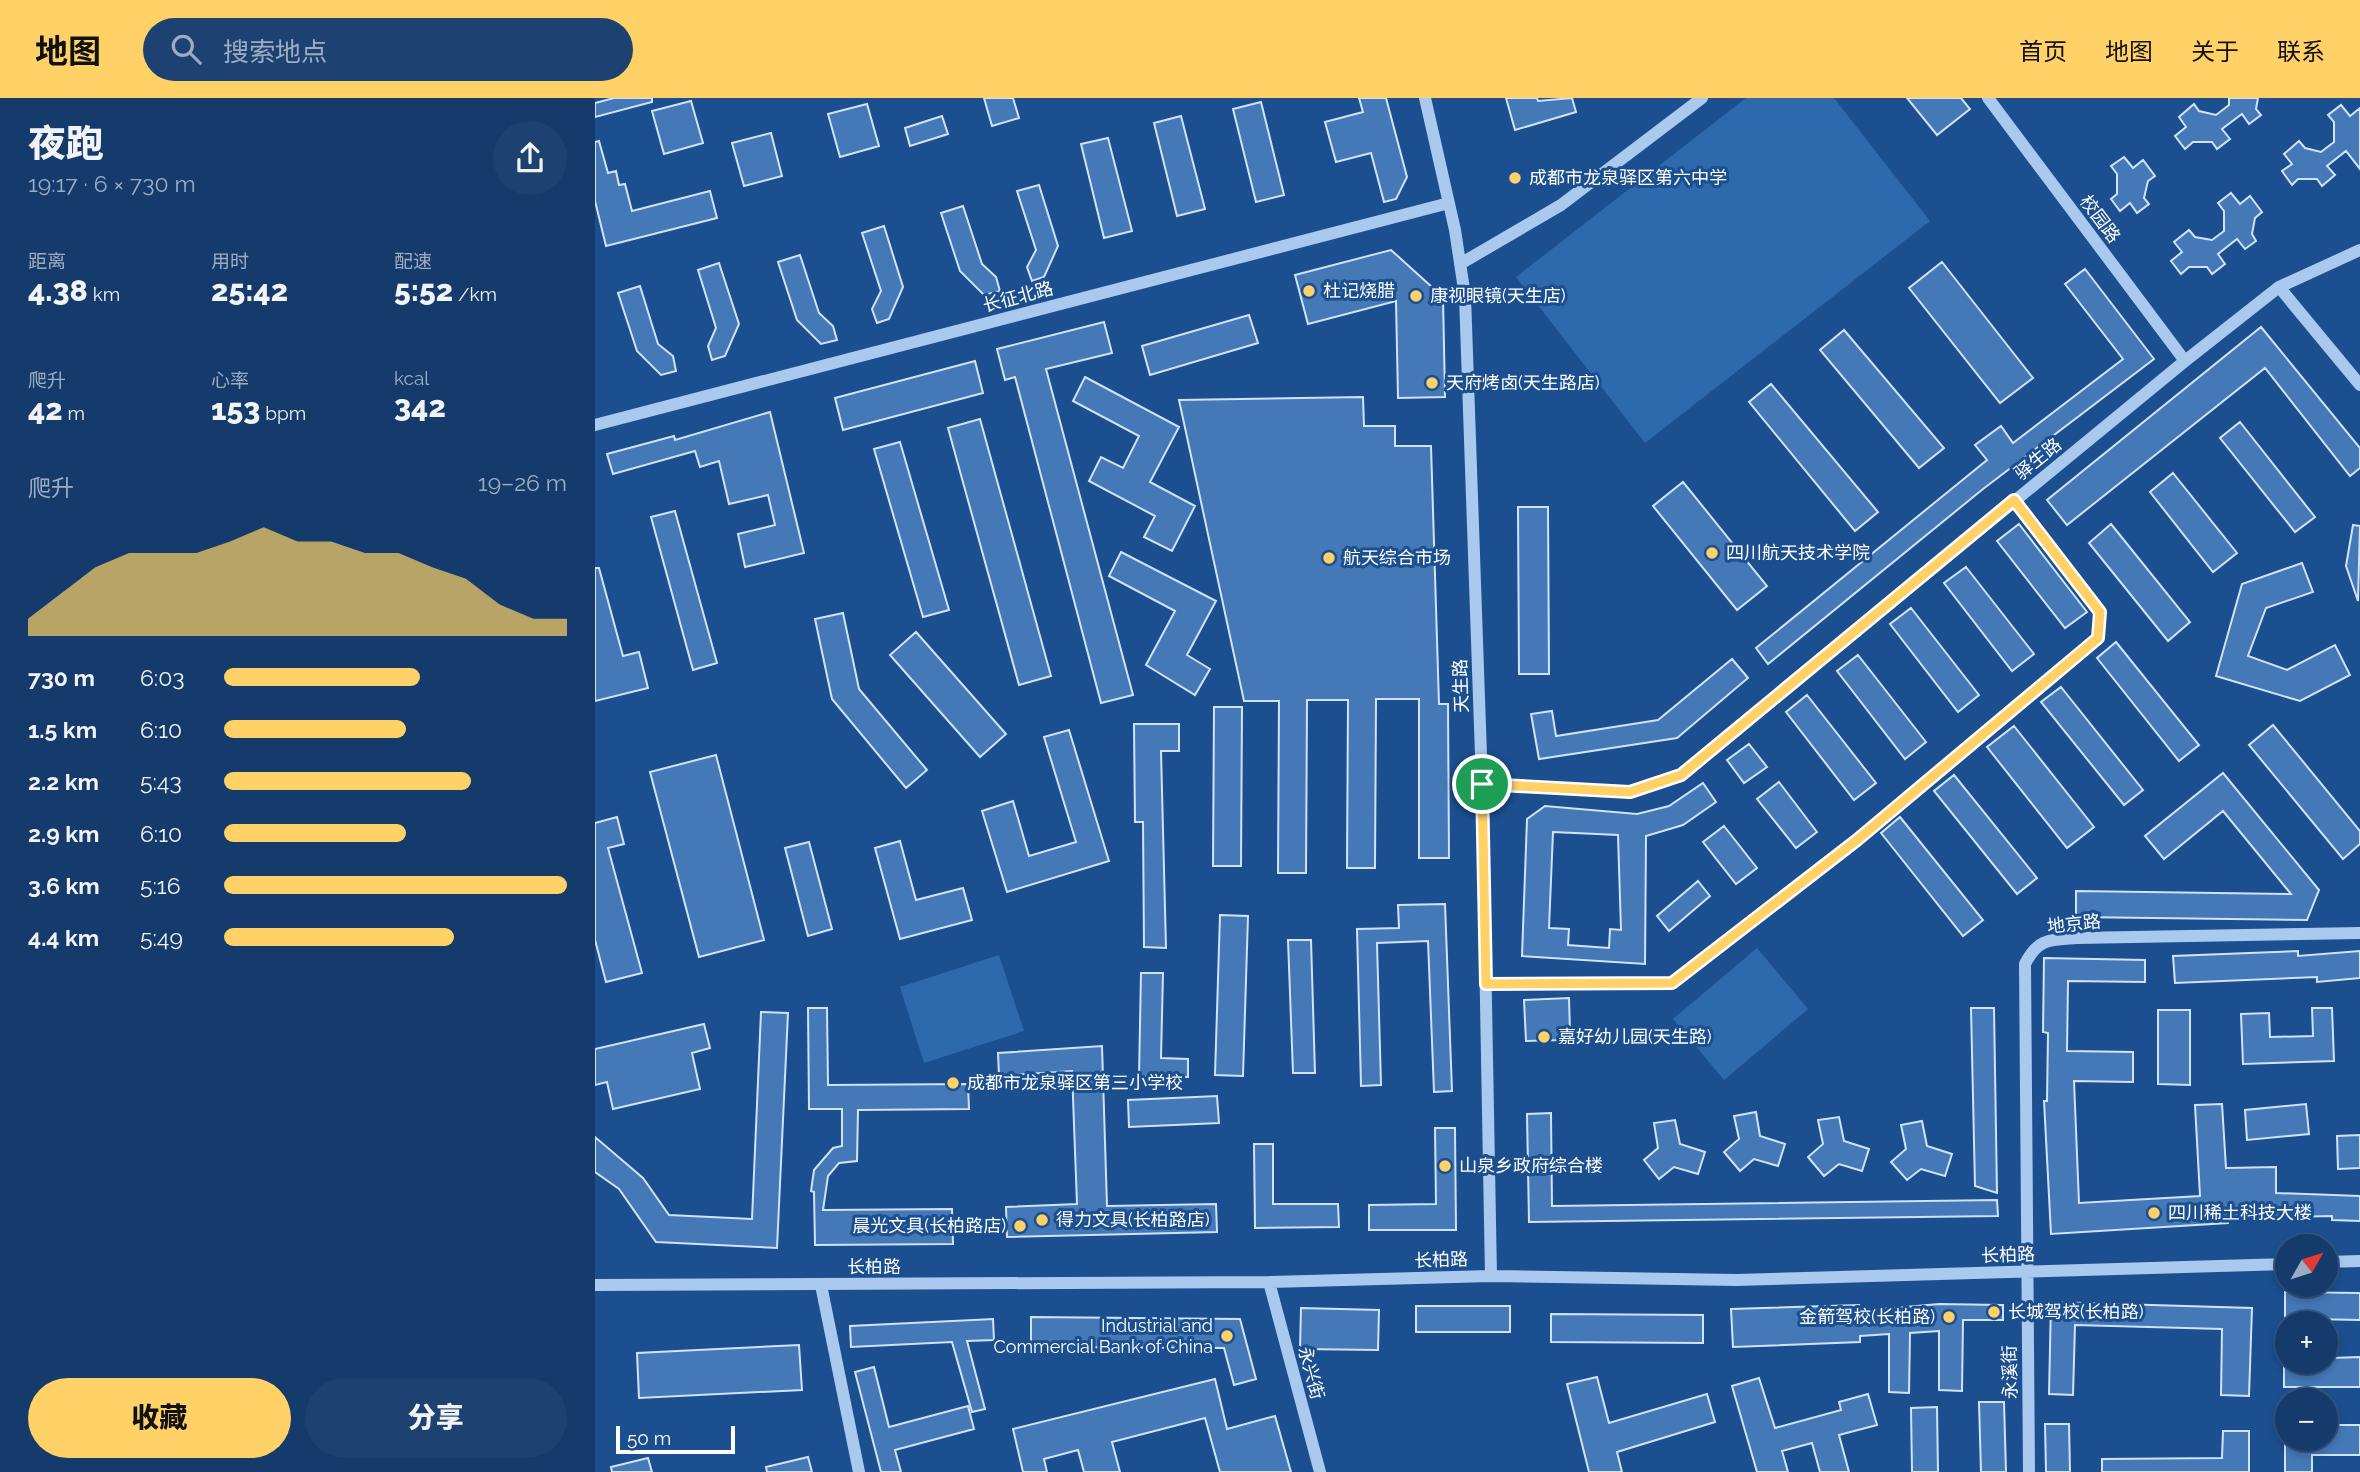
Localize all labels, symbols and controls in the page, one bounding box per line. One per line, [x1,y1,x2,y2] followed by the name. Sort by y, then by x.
[143,18,633,81] search box
[167,30,205,68] icon: search
[35,32,101,71] text: 地图
[223,37,327,67] text: 搜索地点
[2019,37,2067,66] text: 首页
[2105,37,2153,66] text: 地图
[2191,37,2239,66] text: 关于
[2277,37,2325,66] text: 联系
[28,121,104,166] text: 夜跑
[493,121,567,195] button: share
[1529,167,1727,188] place label: 成都市龙泉驿区第六中学
[28,170,196,197] text: 19:17 · 6 × 730 m
[1507,170,1523,186] marker: 成都市龙泉驿区第六中学
[2076,191,2125,247] street label: 校园路
[28,250,66,272] text: 距离
[211,250,249,272] text: 用时
[394,250,432,272] text: 配速
[28,273,88,308] text: 4.38
[211,273,288,308] text: 25:42
[394,273,453,308] text: 5:52
[980,277,1055,316] street label: 长征北路
[1323,280,1395,301] place label: 杜记烧腊
[88,283,120,305] text: km
[453,283,497,305] text: /km
[1301,283,1317,299] marker: 杜记烧腊
[1430,285,1566,306] place label: 康视眼镜(天生店)
[1408,288,1424,304] marker: 康视眼镜(天生店)
[394,367,430,389] text: kcal
[28,369,66,391] text: 爬升
[211,369,249,391] text: 心率
[1446,372,1600,393] place label: 天府烤卤(天生路店)
[1424,375,1440,391] marker: 天府烤卤(天生路店)
[394,389,446,424] text: 342
[28,392,63,427] text: 42
[211,392,260,427] text: 153
[63,402,85,424] text: m
[260,402,306,424] text: bpm
[2010,433,2065,484] street label: 驿生路
[478,469,567,496] text: 19–26 m
[28,474,74,501] text: 爬升
[1726,542,1870,563] place label: 四川航天技术学院
[1704,545,1720,561] marker: 四川航天技术学院
[1343,547,1451,568] place label: 航天综合市场
[1321,550,1337,566] marker: 航天综合市场
[1449,659,1472,713] street label: 天生路
[28,664,95,691] text: 730 m
[140,664,185,691] text: 6:03
[28,716,97,743] text: 1.5 km
[140,716,182,743] text: 6:10
[1452,754,1512,814] pin
[1463,765,1501,803] icon: arrive
[28,768,99,795] text: 2.2 km
[140,768,182,795] text: 5:43
[28,820,99,847] text: 2.9 km
[140,820,182,847] text: 6:10
[28,872,100,899] text: 3.6 km
[140,872,181,899] text: 5:16
[2046,910,2102,937] street label: 地京路
[28,924,99,951] text: 4.4 km
[140,924,183,951] text: 5:49
[1558,1026,1712,1047] place label: 嘉好幼儿园(天生路)
[1536,1029,1552,1045] marker: 嘉好幼儿园(天生路)
[967,1072,1183,1093] place label: 成都市龙泉驿区第三小学校
[945,1075,961,1091] marker: 成都市龙泉驿区第三小学校
[1459,1155,1603,1176] place label: 山泉乡政府综合楼
[1437,1158,1453,1174] marker: 山泉乡政府综合楼
[2168,1202,2312,1223] place label: 四川稀土科技大楼
[2146,1205,2162,1221] marker: 四川稀土科技大楼
[1056,1209,1210,1230] place label: 得力文具(长柏路店)
[1034,1212,1050,1228] marker: 得力文具(长柏路店)
[852,1215,1006,1236] place label: 晨光文具(长柏路店)
[1012,1218,1028,1234] marker: 晨光文具(长柏路店)
[2275,1234,2338,1297] north arrow
[2275,1234,2338,1451] map controls
[1981,1243,2035,1266] street label: 长柏路
[1414,1248,1468,1271] street label: 长柏路
[847,1256,901,1277] street label: 长柏路
[2008,1301,2144,1322] place label: 长城驾校(长柏路)
[1986,1304,2002,1320] marker: 长城驾校(长柏路)
[1799,1306,1935,1327] place label: 金箭驾校(长柏路)
[1941,1309,1957,1325] marker: 金箭驾校(长柏路)
[2275,1311,2338,1374] button: +
[994,1315,1213,1357] place label: Industrial and Commercial Bank of China
[1219,1328,1235,1344] marker: Industrial and Commercial Bank of China
[1294,1344,1329,1402] street label: 永兴街
[1999,1345,2020,1399] street label: 永溪街
[28,1378,291,1458] button: 收藏
[305,1378,567,1458] button: 分享
[2275,1388,2338,1451] button: −
[616,1423,735,1455] scale bar
[627,1427,671,1449] text: 50 m

